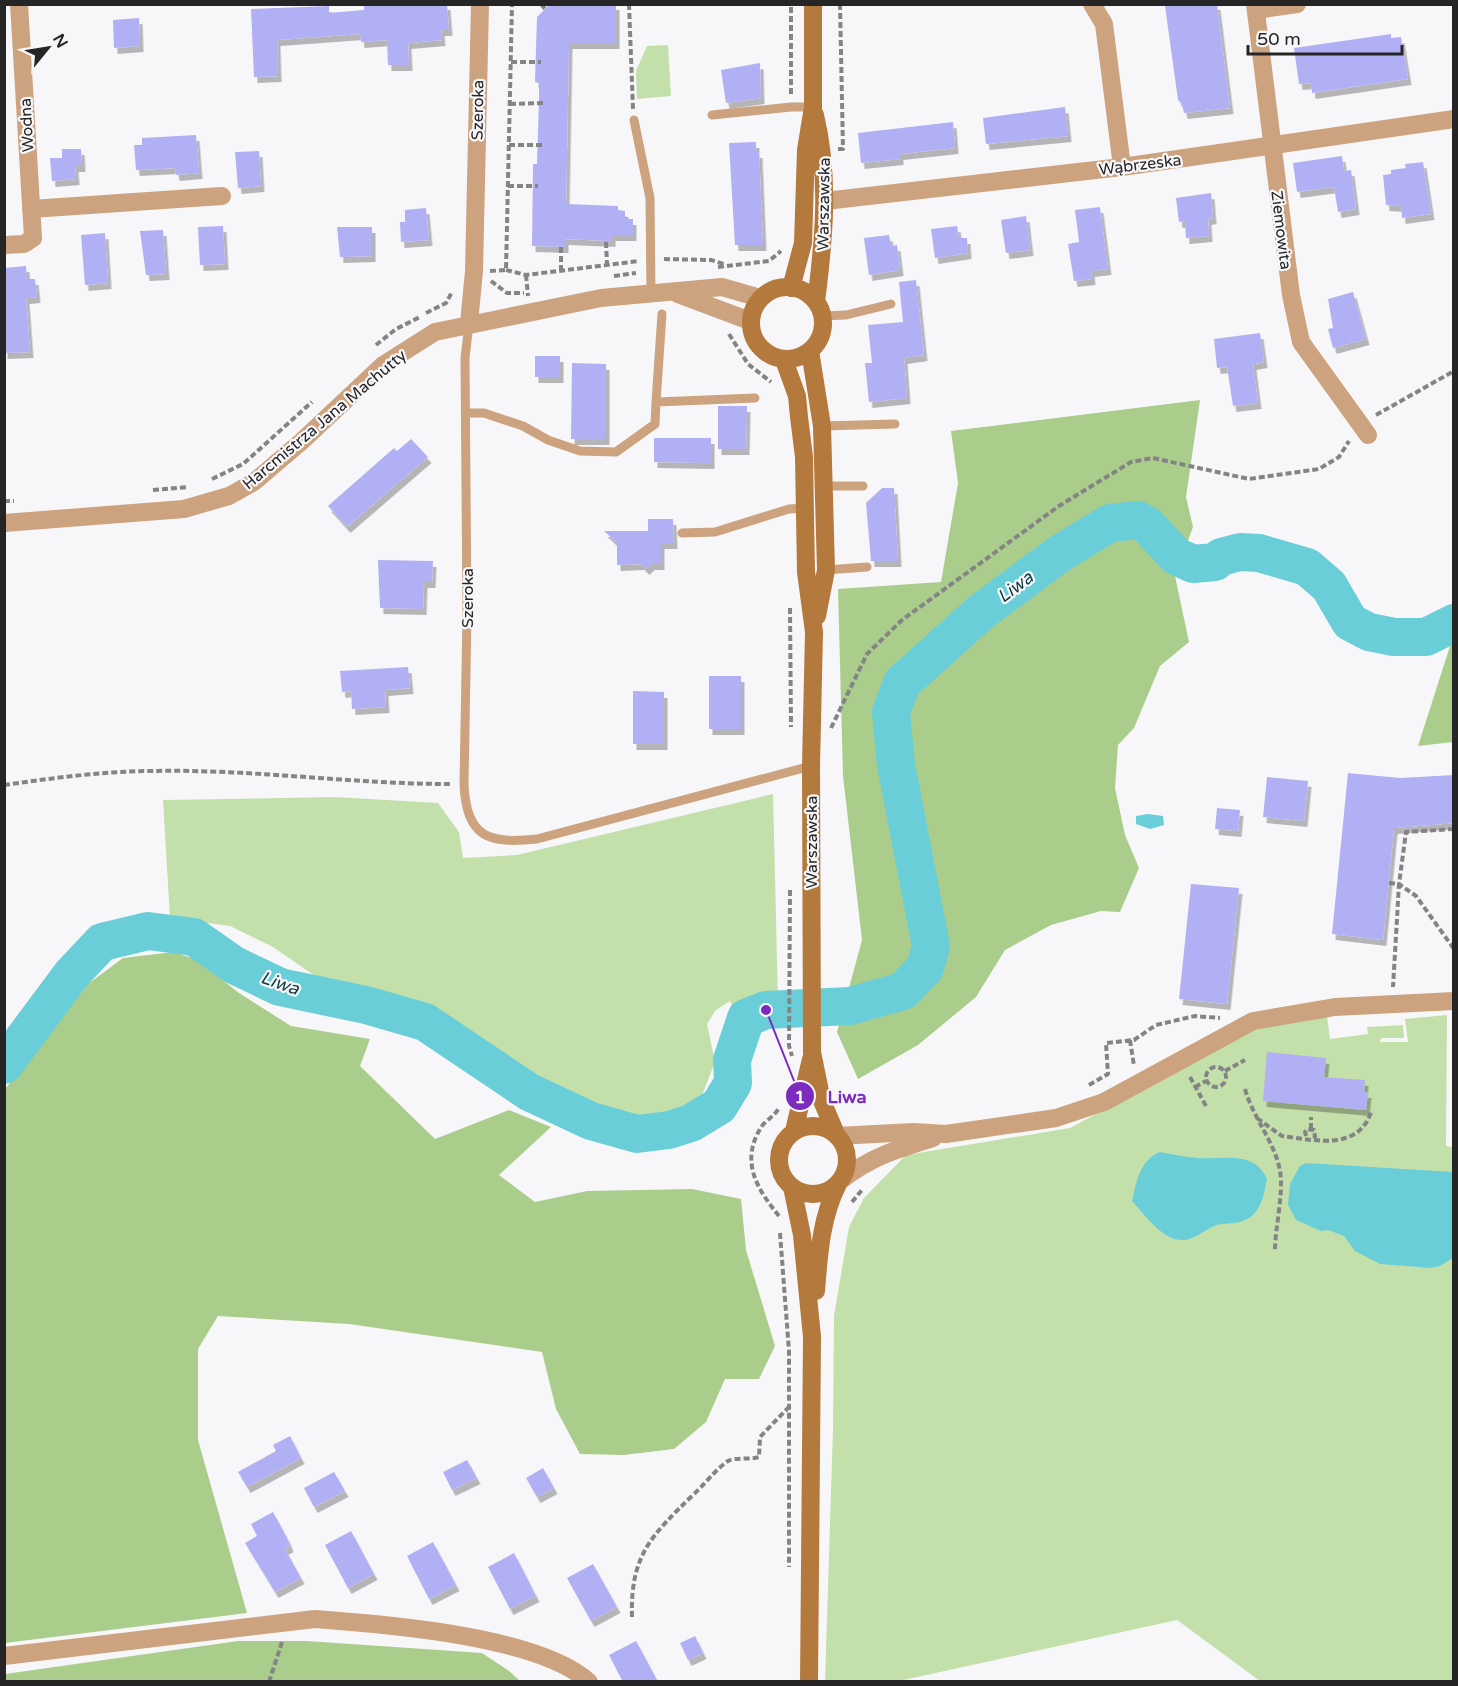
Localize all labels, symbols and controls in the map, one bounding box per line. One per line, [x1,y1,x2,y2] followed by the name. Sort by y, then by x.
[18,18,78,78] north arrow
[1248,18,1402,56] scale bar
[1257,28,1301,50] text: 50 m
[48,30,72,52] text: N
[467,80,489,140] street label: Szeroka
[16,97,38,152] street label: Wodna
[1098,150,1182,180] street label: Wąbrzeska
[813,157,835,251] street label: Warszawska
[1266,190,1296,271] street label: Ziemowita
[239,345,411,494] street label: Harcmistrza Jana Machutty
[993,566,1038,608] water label: Liwa
[458,568,478,628] street label: Szeroka
[802,795,822,889] street label: Warszawska
[258,966,303,1000] water label: Liwa
[785,1078,878,1114] callout: Liwa
[794,1086,806,1108] text: 1
[827,1086,867,1108] text: Liwa

